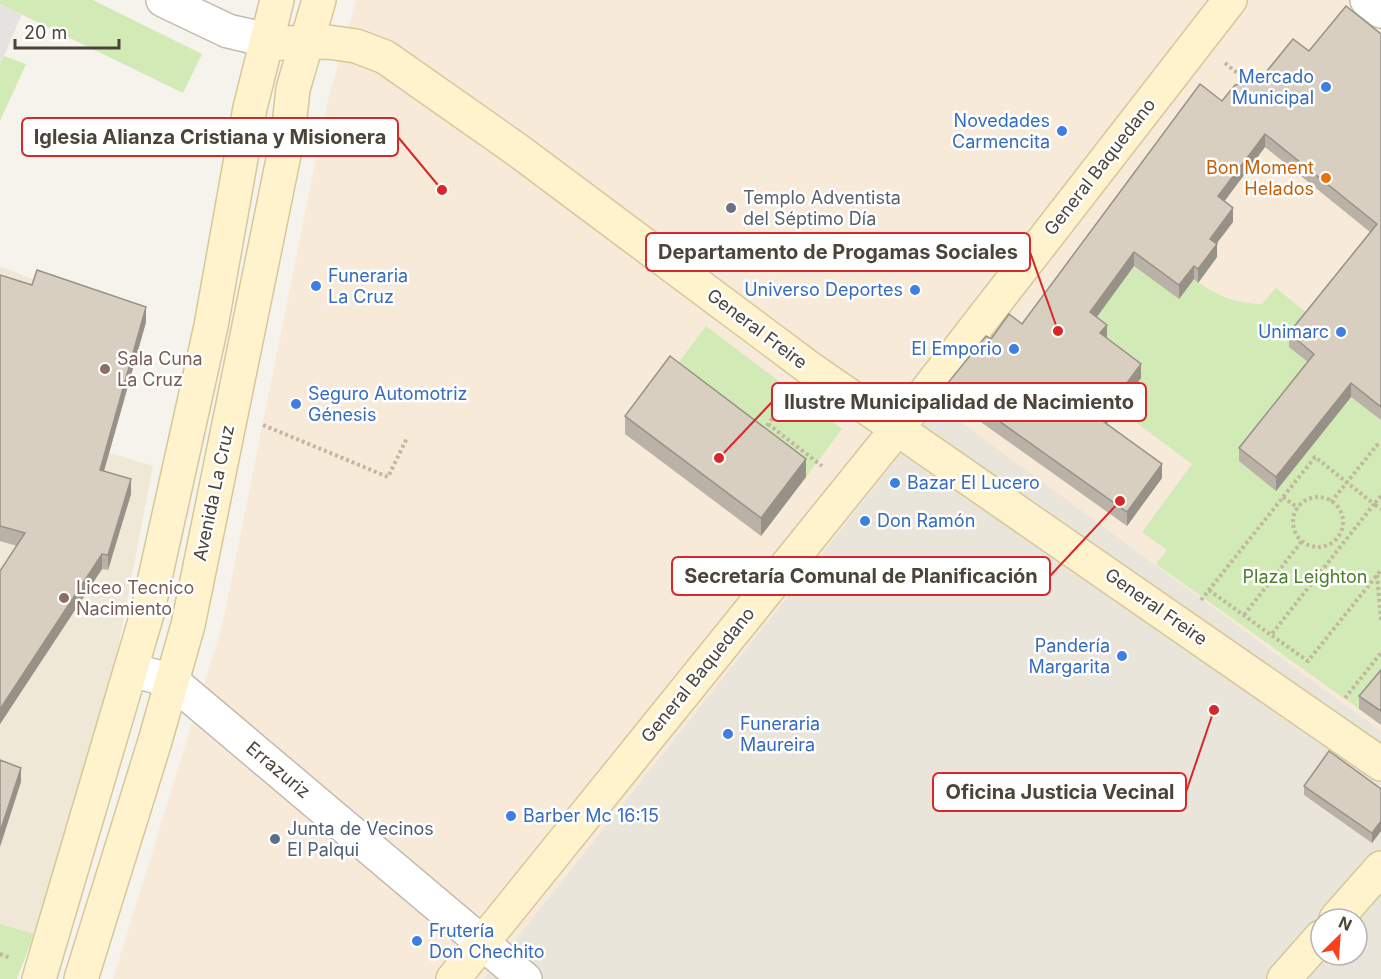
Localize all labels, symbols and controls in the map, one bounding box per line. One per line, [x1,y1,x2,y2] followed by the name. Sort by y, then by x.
[15,12,118,50] scale bar
[24,22,67,43] text: 20 m
[1232,66,1314,108] place label: Mercado Municipal
[1319,80,1333,94] marker: Mercado Municipal
[1040,94,1160,239] street label: General Baquedano
[952,110,1050,152] place label: Novedades Carmencita
[22,118,398,156] callout: Iglesia Alianza Cristiana y Misionera
[1055,124,1069,138] marker: Novedades Carmencita
[34,125,386,149] text: Iglesia Alianza Cristiana y Misionera
[1206,157,1314,199] place label: Bon Moment Helados
[1319,171,1333,185] marker: Bon Moment Helados
[743,187,901,229] place label: Templo Adventista del Séptimo Día
[724,201,738,215] marker: Templo Adventista del Séptimo Día
[646,233,1030,271] callout: Departamento de Progamas Sociales
[658,240,1018,264] text: Departamento de Progamas Sociales
[328,265,408,307] place label: Funeraria La Cruz
[309,279,323,293] marker: Funeraria La Cruz
[744,279,903,300] place label: Universo Deportes
[908,283,922,297] marker: Universo Deportes
[703,284,811,373] street label: General Freire
[1258,321,1329,342] place label: Unimarc
[1334,325,1348,339] marker: Unimarc
[911,338,1002,359] place label: El Emporio
[1007,342,1021,356] marker: El Emporio
[117,348,203,390] place label: Sala Cuna La Cruz
[98,362,112,376] marker: Sala Cuna La Cruz
[308,383,467,425] place label: Seguro Automotriz Génesis
[772,383,1146,421] callout: Ilustre Municipalidad de Nacimiento
[784,390,1134,414] text: Ilustre Municipalidad de Nacimiento
[289,397,303,411] marker: Seguro Automotriz Génesis
[189,423,238,563] street label: Avenida La Cruz
[907,472,1040,493] place label: Bazar El Lucero
[888,476,902,490] marker: Bazar El Lucero
[877,510,975,531] place label: Don Ramón
[858,514,872,528] marker: Don Ramón
[672,557,1050,595] callout: Secretaría Comunal de Planificación
[684,564,1038,588] text: Secretaría Comunal de Planificación
[1101,564,1211,650] street label: General Freire
[1243,566,1367,587] park label: Plaza Leighton
[76,577,194,619] place label: Liceo Tecnico Nacimiento
[57,591,71,605] marker: Liceo Tecnico Nacimiento
[637,603,759,747] street label: General Baquedano
[1029,635,1110,677] place label: Pandería Margarita
[1115,649,1129,663] marker: Pandería Margarita
[740,713,820,755] place label: Funeraria Maureira
[721,727,735,741] marker: Funeraria Maureira
[242,737,314,802] street label: Errazuriz
[933,773,1186,811] callout: Oficina Justicia Vecinal
[946,780,1174,804] text: Oficina Justicia Vecinal
[523,805,659,826] place label: Barber Mc 16:15
[504,809,518,823] marker: Barber Mc 16:15
[287,818,434,860] place label: Junta de Vecinos El Palqui
[268,832,282,846] marker: Junta de Vecinos El Palqui
[1309,907,1369,967] north arrow
[1336,912,1355,935] text: N
[429,920,545,962] place label: Frutería Don Chechito
[410,934,424,948] marker: Frutería Don Chechito

